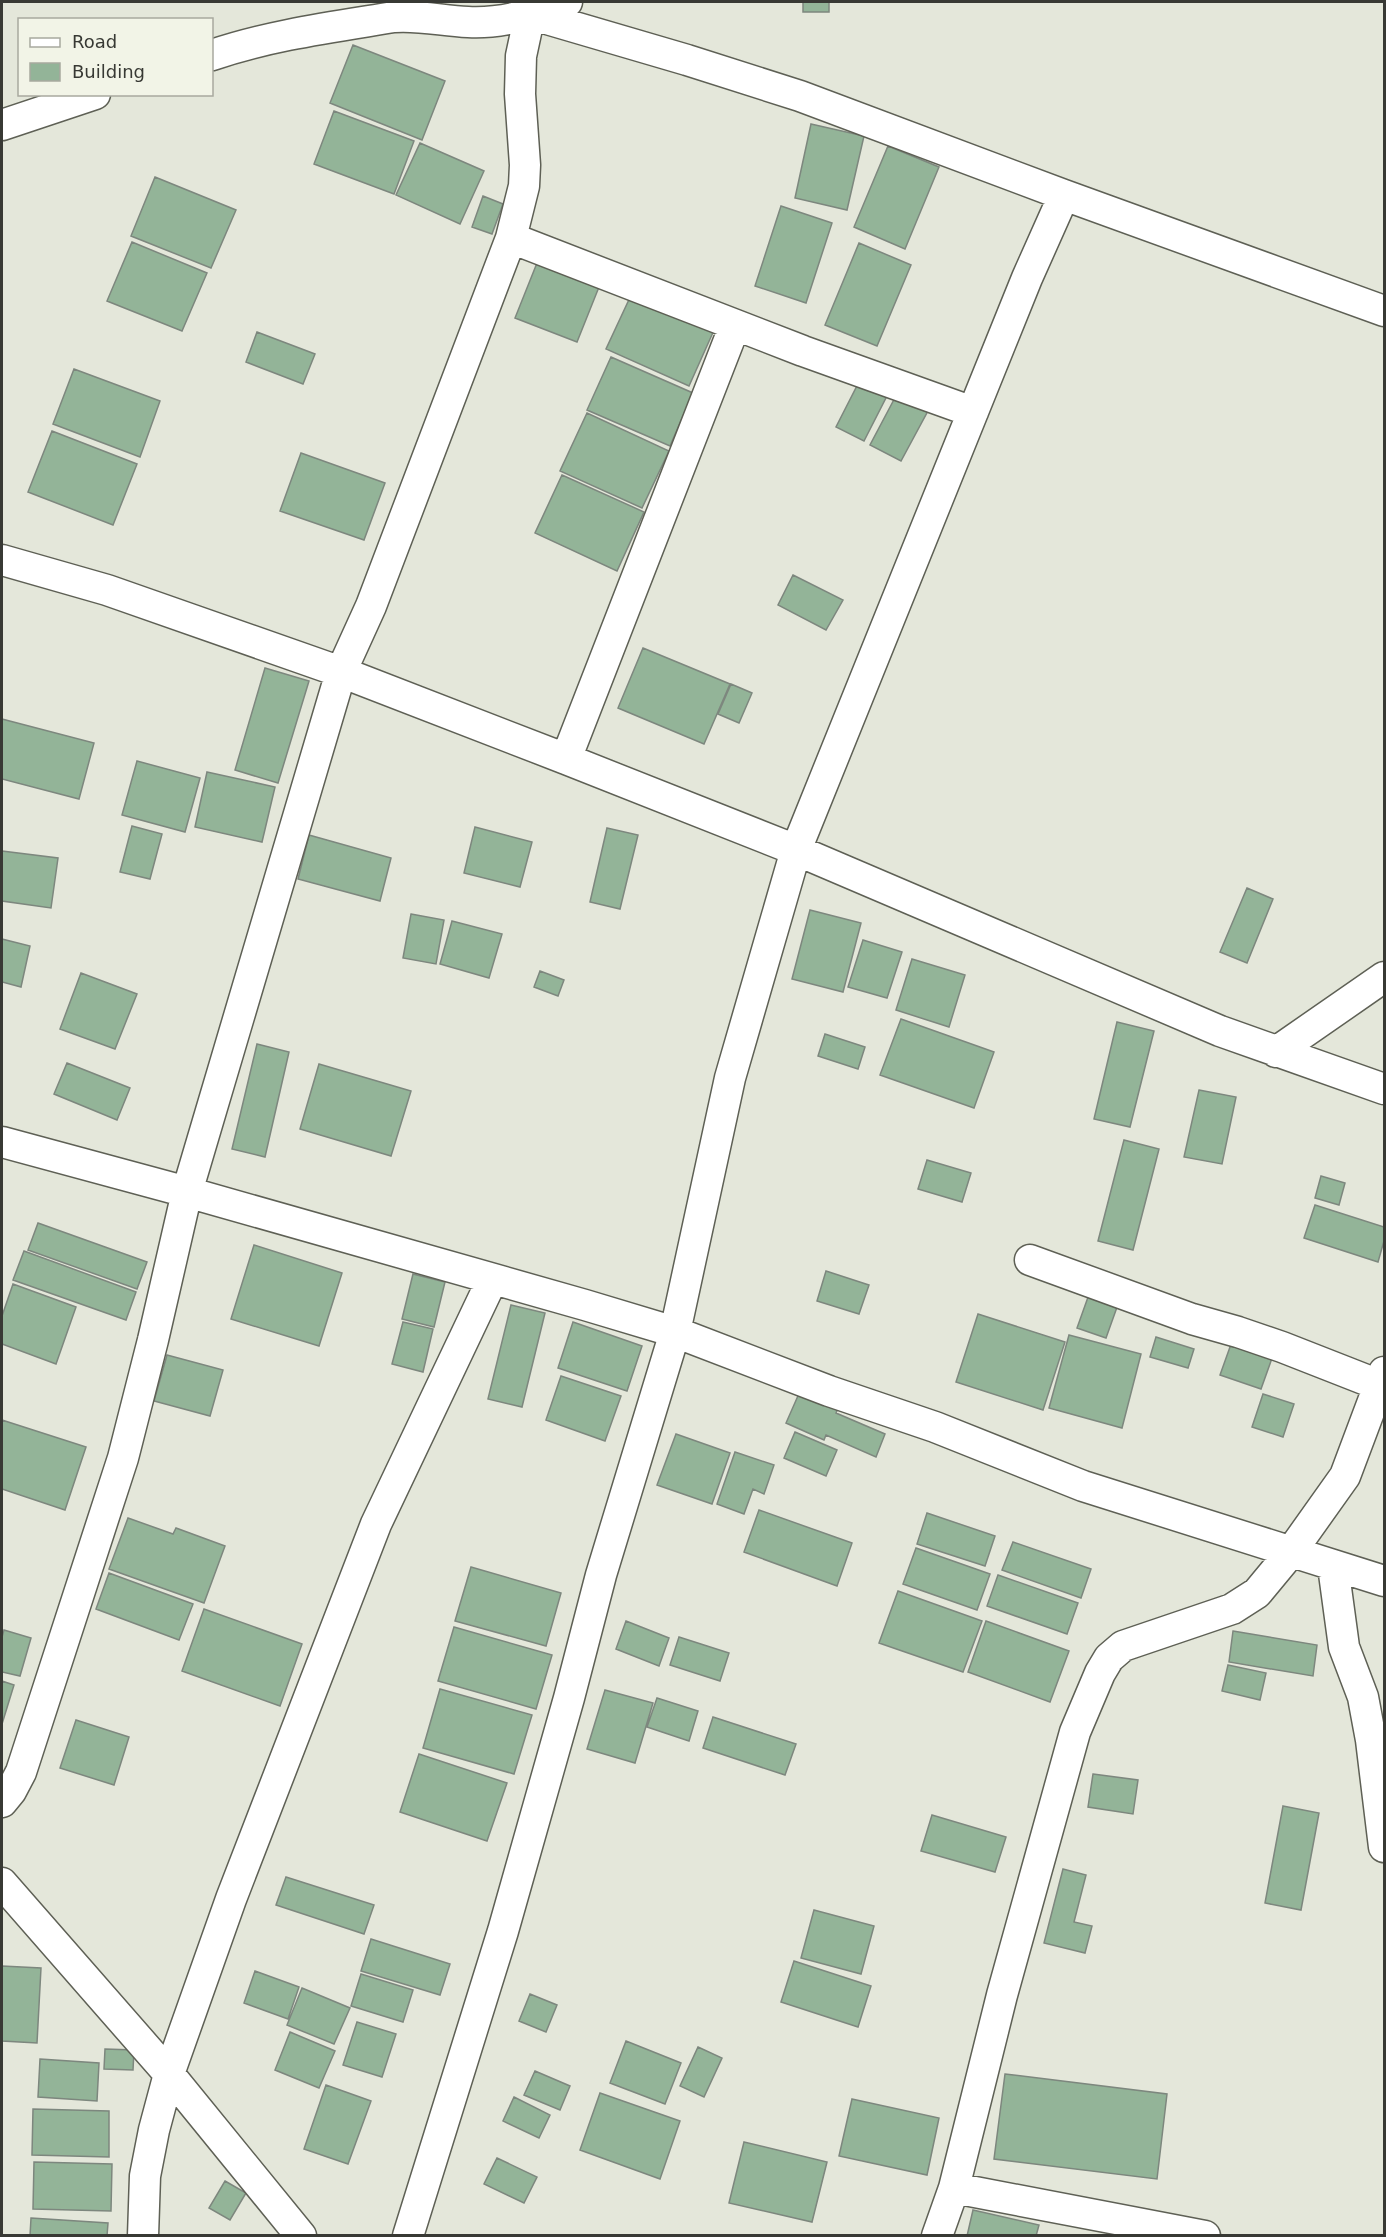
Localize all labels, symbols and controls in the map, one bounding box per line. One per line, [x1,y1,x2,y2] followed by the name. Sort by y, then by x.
[18,18,213,96] legend
[72,31,117,52] text: Road
[72,61,145,82] text: Building

